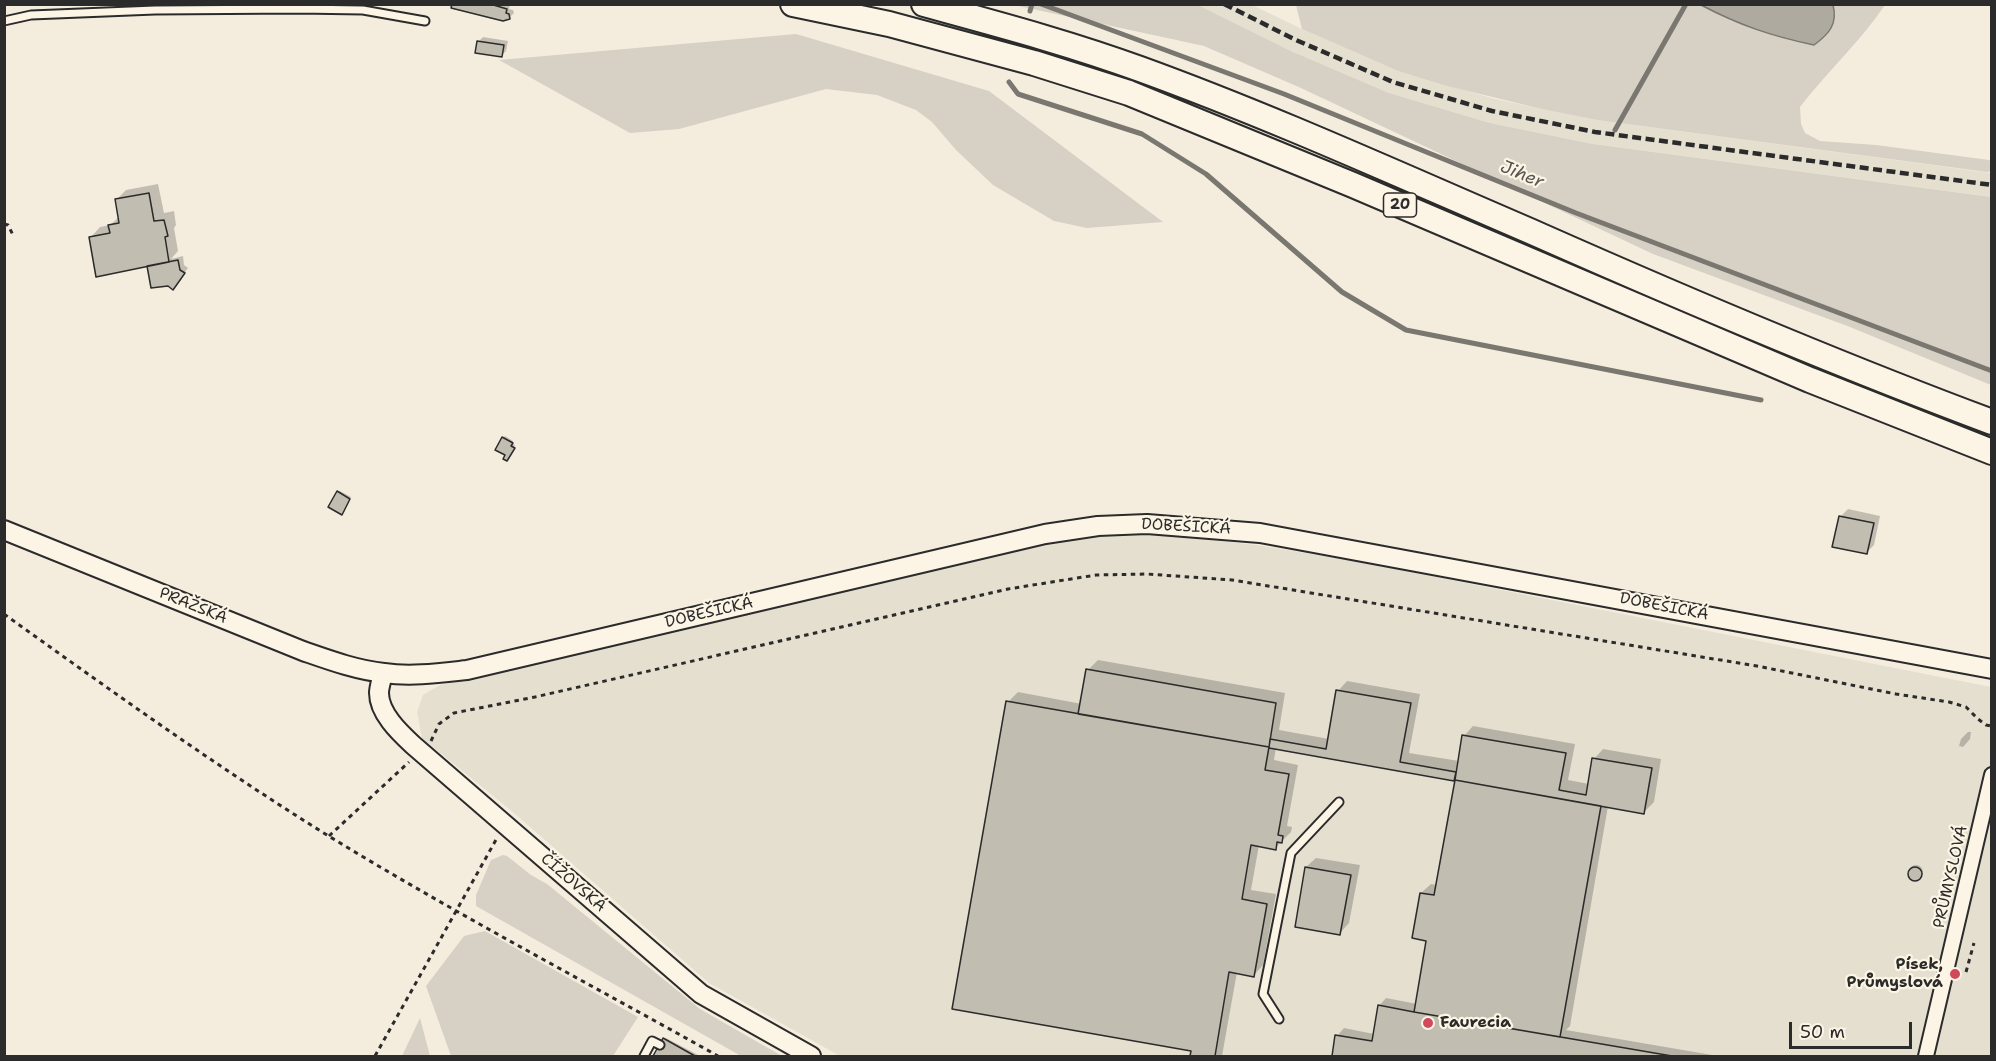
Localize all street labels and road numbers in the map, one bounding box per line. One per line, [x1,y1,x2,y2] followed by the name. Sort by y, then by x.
[1384,193,1416,217] road number: 20
[1141,515,1231,539] street label: DOBEŠICKÁ
[156,584,230,628] street label: PRAŽSKÁ
[1618,589,1710,625] street label: DOBEŠICKÁ
[663,594,755,632] street label: DOBEŠICKÁ
[1930,824,1972,930] street label: PRŮMYSLOVÁ
[537,850,609,916] street label: ČÍŽOVSKÁ

